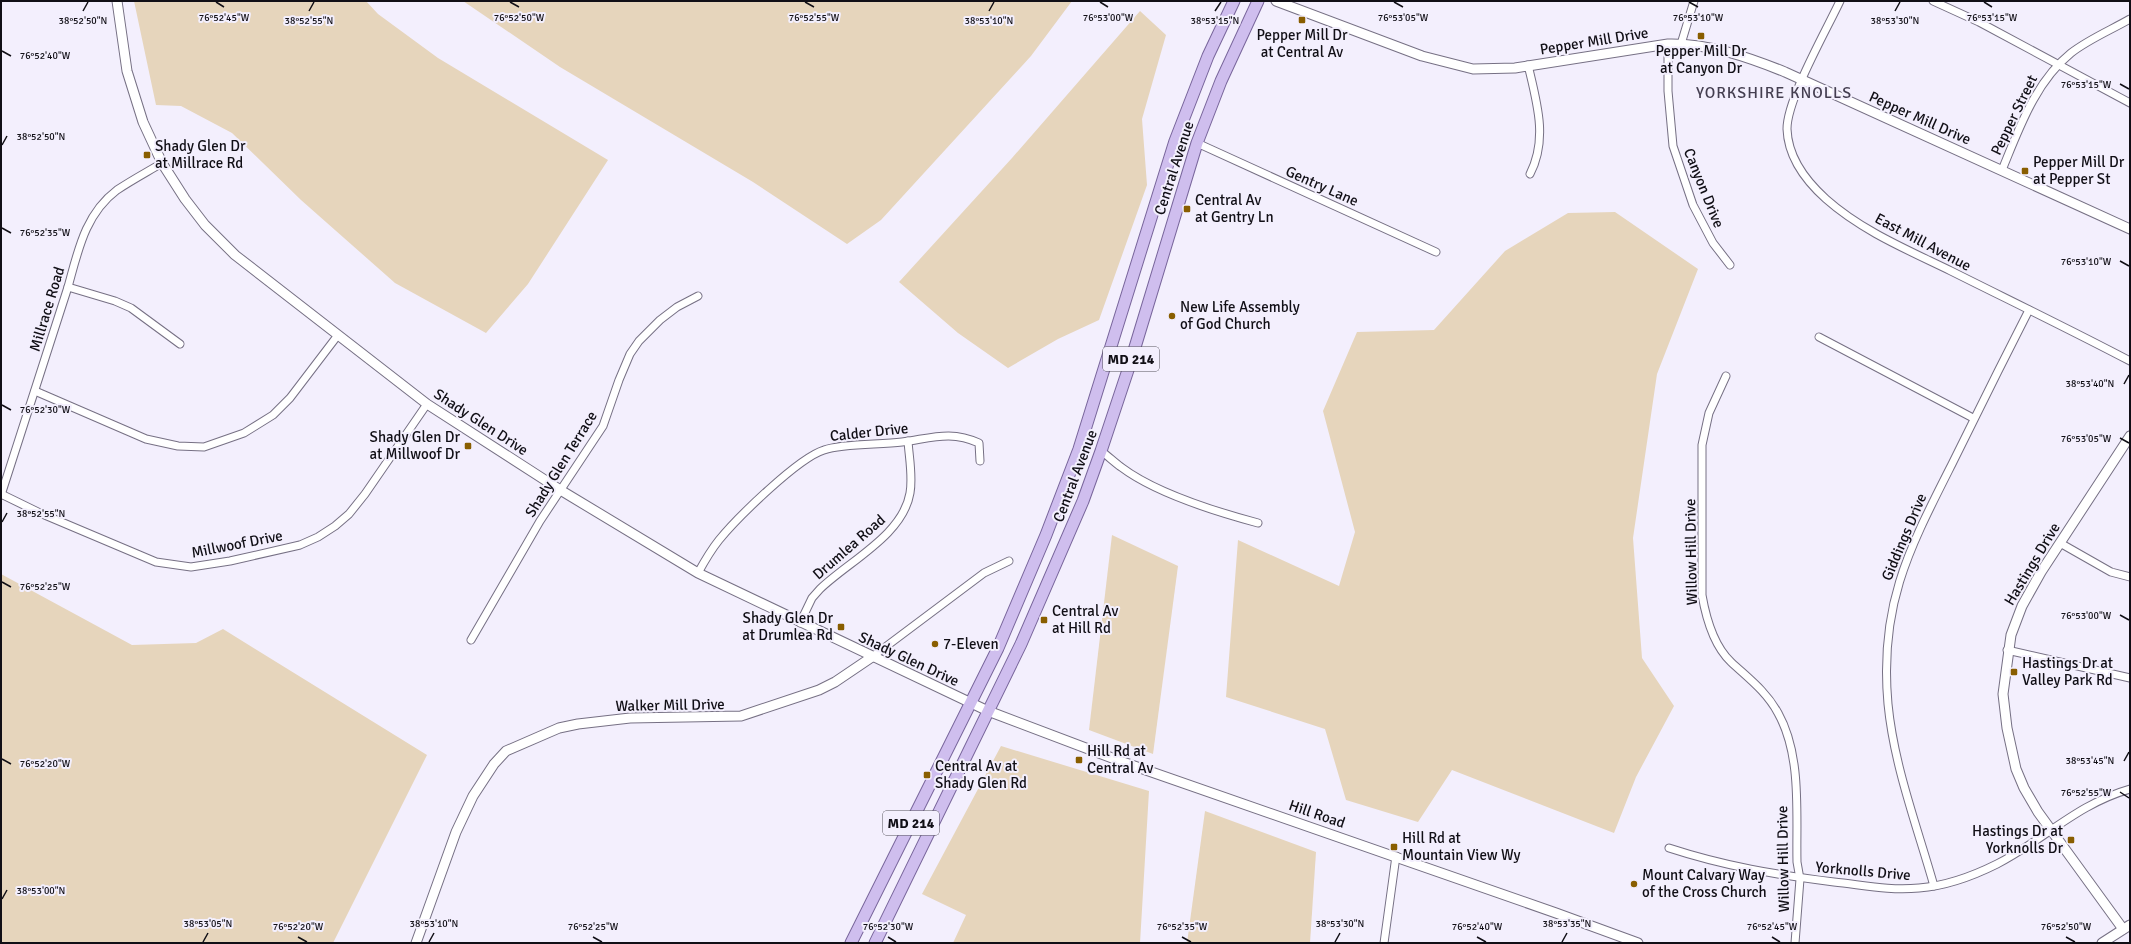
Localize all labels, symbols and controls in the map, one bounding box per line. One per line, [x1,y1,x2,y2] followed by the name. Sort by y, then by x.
[199,12,250,24] text: 76°52'45"W
[494,12,545,24] text: 76°52'50"W
[789,12,840,24] text: 76°52'55"W
[1083,12,1134,24] text: 76°53'00"W
[1378,12,1429,24] text: 76°53'05"W
[1673,12,1724,24] text: 76°53'10"W
[1967,12,2018,24] text: 76°53'15"W
[59,15,107,27] text: 38°52'50"N
[285,15,333,27] text: 38°52'55"N
[965,15,1013,27] text: 38°53'10"N
[1191,15,1239,27] text: 38°53'15"N
[1297,15,1307,25] marker: Pepper Mill Dr at Central Av
[1871,15,1919,27] text: 38°53'30"N
[1539,24,1649,58] street label: Pepper Mill Drive
[1256,26,1348,61] place label: Pepper Mill Dr at Central Av
[1696,31,1706,41] marker: Pepper Mill Dr at Canyon Dr
[1655,42,1747,77] place label: Pepper Mill Dr at Canyon Dr
[20,50,71,62] text: 76°52'40"W
[1987,72,2041,158] street label: Pepper Street
[2061,79,2112,91] text: 76°53'15"W
[1696,83,1852,103] district label: YORKSHIRE KNOLLS
[1866,88,1974,148] street label: Pepper Mill Drive
[1150,119,1198,217] street label: Central Avenue
[17,131,65,143] text: 38°52'50"N
[155,137,246,172] place label: Shady Glen Dr at Millrace Rd
[1680,146,1728,230] street label: Canyon Drive
[142,150,152,160] marker: Shady Glen Dr at Millrace Rd
[2033,153,2125,188] place label: Pepper Mill Dr at Pepper St
[1283,162,1361,210] street label: Gentry Lane
[2020,166,2030,176] marker: Pepper Mill Dr at Pepper St
[1195,191,1274,226] place label: Central Av at Gentry Ln
[1182,204,1192,214] marker: Central Av at Gentry Ln
[1872,209,1974,275] street label: East Mill Avenue
[20,227,71,239] text: 76°52'35"W
[2061,256,2112,268] text: 76°53'10"W
[26,264,68,354] street label: Millrace Road
[1180,298,1300,333] place label: New Life Assembly of God Church
[1167,311,1177,321] marker: New Life Assembly of God Church
[1103,347,1159,371] road number: MD 214
[2066,378,2114,390] text: 38°53'40"N
[430,385,532,459] street label: Shady Glen Drive
[20,404,71,416] text: 76°52'30"W
[521,408,601,520] street label: Shady Glen Terrace
[829,419,909,445] street label: Calder Drive
[1049,427,1101,525] street label: Central Avenue
[370,428,460,463] place label: Shady Glen Dr at Millwoof Dr
[2061,433,2112,445] text: 76°53'05"W
[463,441,473,451] marker: Shady Glen Dr at Millwoof Dr
[1878,491,1930,583] street label: Giddings Drive
[1681,498,1701,606] street label: Willow Hill Drive
[17,508,65,520] text: 38°52'55"N
[809,511,889,583] street label: Drumlea Road
[2000,519,2064,609] street label: Hastings Drive
[190,526,284,562] street label: Millwoof Drive
[20,581,71,593] text: 76°52'25"W
[1052,602,1119,637] place label: Central Av at Hill Rd
[742,609,833,644] place label: Shady Glen Dr at Drumlea Rd
[2061,610,2112,622] text: 76°53'00"W
[1039,615,1049,625] marker: Central Av at Hill Rd
[836,622,846,632] marker: Shady Glen Dr at Drumlea Rd
[856,628,962,690] street label: Shady Glen Drive
[943,635,999,653] place label: 7-Eleven
[930,639,940,649] marker: 7-Eleven
[2022,654,2113,689] place label: Hastings Dr at Valley Park Rd
[2009,667,2019,677] marker: Hastings Dr at Valley Park Rd
[615,695,725,715] street label: Walker Mill Drive
[1087,742,1154,777] place label: Hill Rd at Central Av
[1074,755,1084,765] marker: Hill Rd at Central Av
[2066,755,2114,767] text: 38°53'45"N
[935,757,1027,792] place label: Central Av at Shady Glen Rd
[20,758,71,770] text: 76°52'20"W
[922,770,932,780] marker: Central Av at Shady Glen Rd
[2061,787,2112,799] text: 76°52'55"W
[1287,796,1348,832] street label: Hill Road
[1773,805,1793,913] street label: Willow Hill Drive
[883,811,939,835] road number: MD 214
[1972,822,2063,857] place label: Hastings Dr at Yorknolls Dr
[1402,829,1521,864] place label: Hill Rd at Mountain View Wy
[2066,835,2076,845] marker: Hastings Dr at Yorknolls Dr
[1389,842,1399,852] marker: Hill Rd at Mountain View Wy
[1815,858,1911,884] street label: Yorknolls Drive
[1642,866,1767,901] place label: Mount Calvary Way of the Cross Church
[1629,879,1639,889] marker: Mount Calvary Way of the Cross Church
[17,885,65,897] text: 38°53'00"N
[184,918,232,930] text: 38°53'05"N
[410,918,458,930] text: 38°53'10"N
[1316,918,1364,930] text: 38°53'30"N
[1543,918,1591,930] text: 38°53'35"N
[273,921,324,933] text: 76°52'20"W
[568,921,619,933] text: 76°52'25"W
[863,921,914,933] text: 76°52'30"W
[1157,921,1208,933] text: 76°52'35"W
[1452,921,1503,933] text: 76°52'40"W
[1747,921,1798,933] text: 76°52'45"W
[2041,921,2092,933] text: 76°52'50"W

